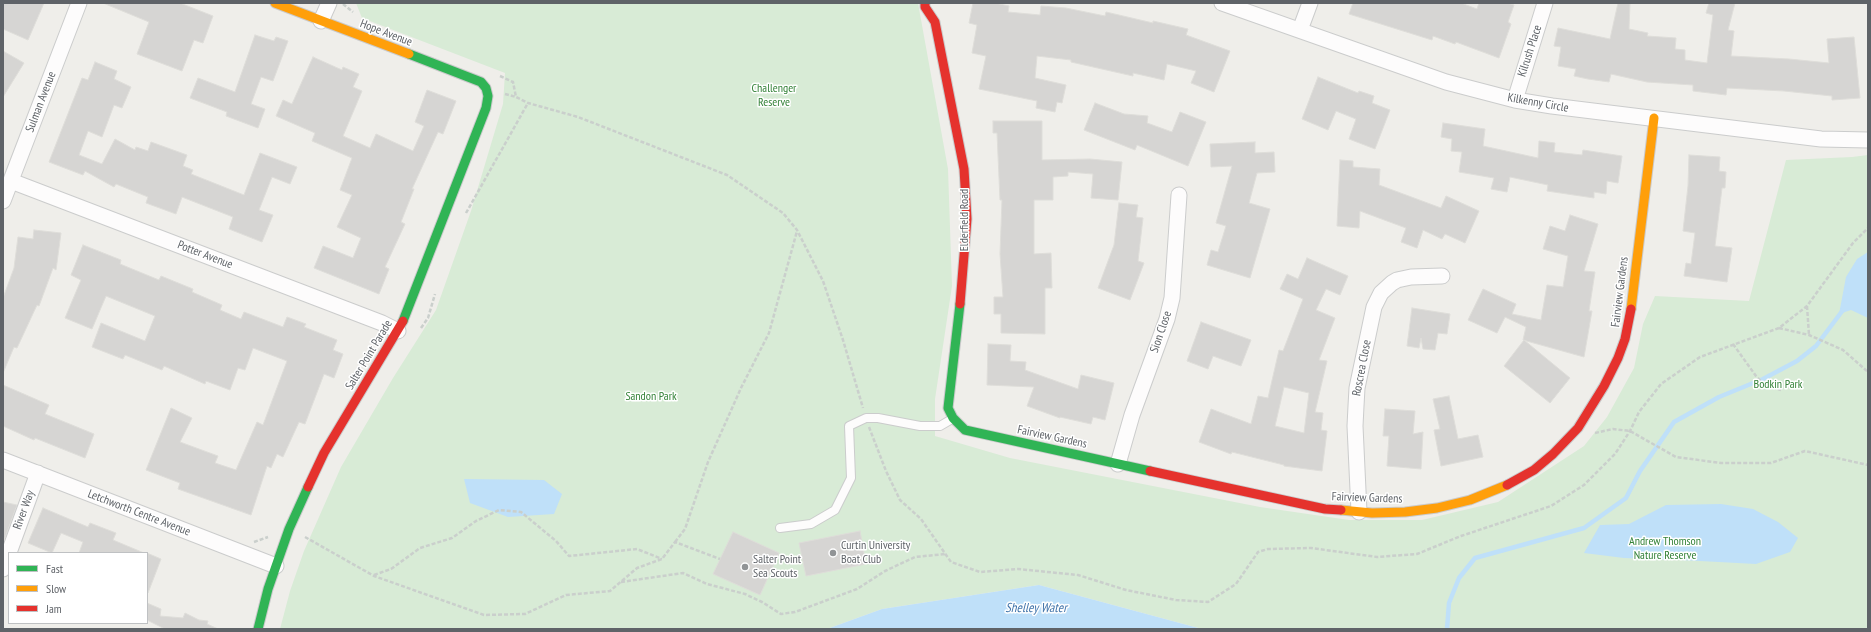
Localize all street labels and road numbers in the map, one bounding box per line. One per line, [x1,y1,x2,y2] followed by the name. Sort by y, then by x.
[358,16,414,50] street label: Hope Avenue
[1515,23,1545,79] street label: Kilrush Place
[23,70,59,134] street label: Sulman Avenue
[1506,91,1570,115] street label: Kilkenny Circle
[958,189,972,251] street label: Elderfield Road
[175,238,235,272] street label: Potter Avenue
[1609,256,1631,328] street label: Fairview Gardens
[1147,309,1175,355] street label: Sion Close
[343,318,395,392] street label: Salter Point Parade
[1350,339,1374,397] street label: Roscrea Close
[1016,423,1088,451] street label: Fairview Gardens
[86,487,192,539] street label: Letchworth Centre Avenue
[10,488,38,532] street label: River Way
[1331,490,1403,506] street label: Fairview Gardens

